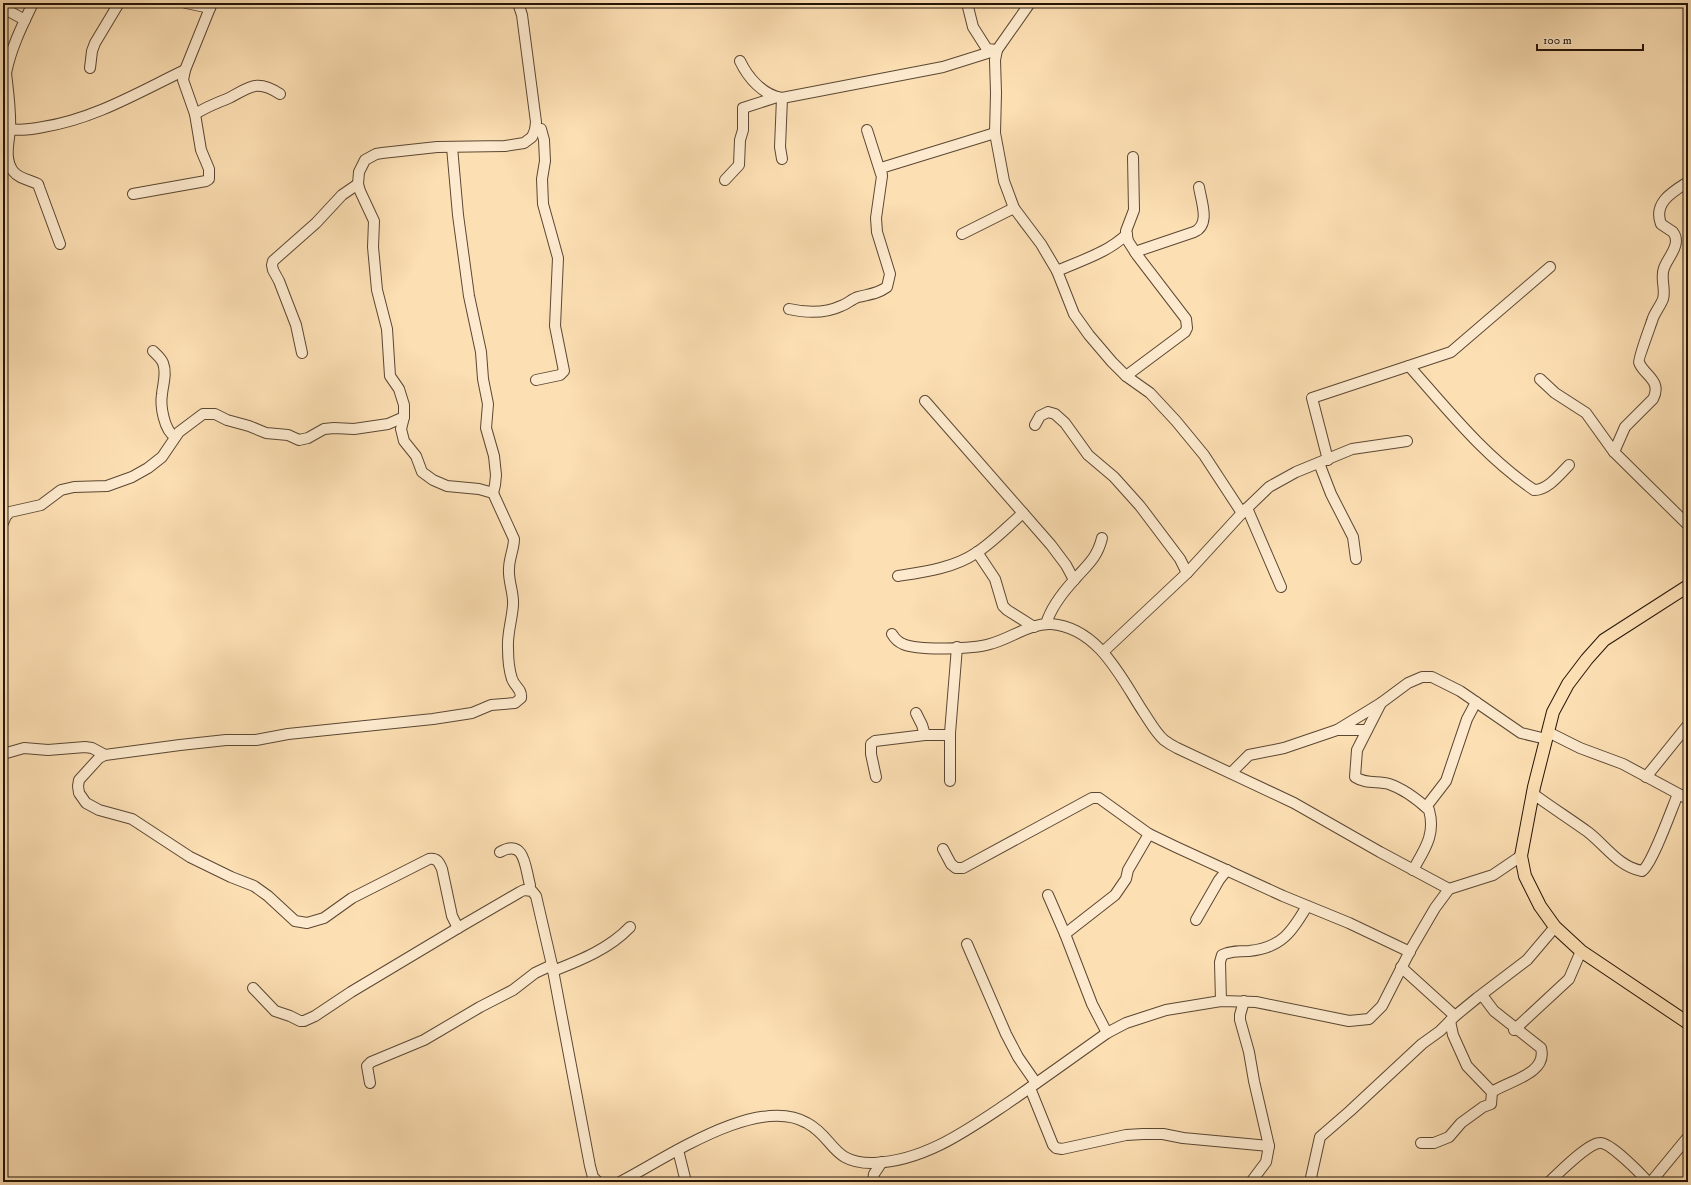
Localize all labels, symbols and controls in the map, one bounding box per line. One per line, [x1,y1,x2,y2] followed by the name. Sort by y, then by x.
[1537,26,1643,52] scale bar
[1543,33,1572,48] text: 100 m

